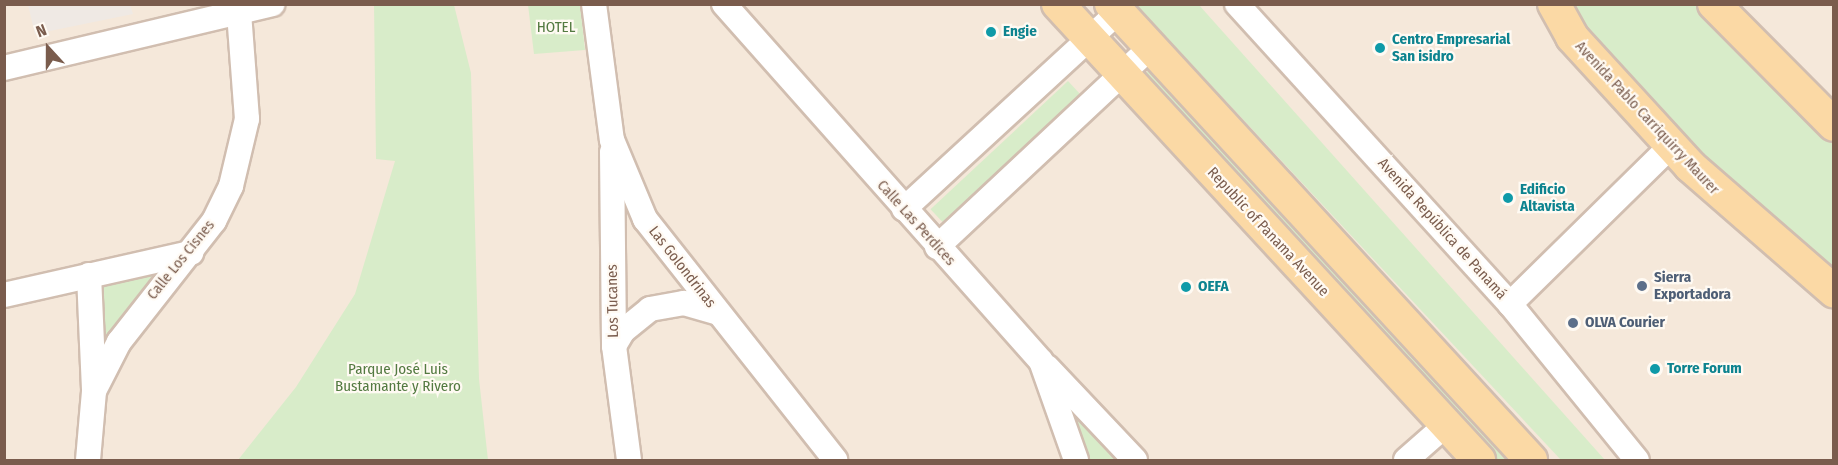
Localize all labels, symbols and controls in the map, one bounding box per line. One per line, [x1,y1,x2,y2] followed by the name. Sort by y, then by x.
[18,18,78,78] north arrow
[537,19,575,37] park label: HOTEL
[33,20,49,41] text: N
[1003,23,1037,41] place label: Engie
[984,25,998,39] marker: Engie
[1392,30,1510,65] place label: Centro Empresarial San isidro
[1571,38,1723,198] street label: Avenida Pablo Carriquirry Maurer
[1373,41,1387,55] marker: Centro Empresarial San isidro
[1374,155,1510,303] street label: Avenida República de Panamá
[1203,164,1333,300] street label: Republic of Panama Avenue
[873,177,959,269] street label: Calle Las Perdices
[1520,180,1575,215] place label: Edificio Altavista
[1501,191,1515,205] marker: Edificio Altavista
[143,217,219,303] street label: Calle Los Cisnes
[645,223,719,311] street label: Las Golondrinas
[603,264,623,338] street label: Los Tucanes
[1654,268,1731,303] place label: Sierra Exportadora
[1198,278,1229,296] place label: OEFA
[1635,279,1649,293] marker: Sierra Exportadora
[1179,280,1193,294] marker: OEFA
[1585,314,1665,332] place label: OLVA Courier
[1566,316,1580,330] marker: OLVA Courier
[335,360,461,395] park label: Parque José Luis Bustamante y Rivero
[1667,360,1742,378] place label: Torre Forum
[1648,362,1662,376] marker: Torre Forum

